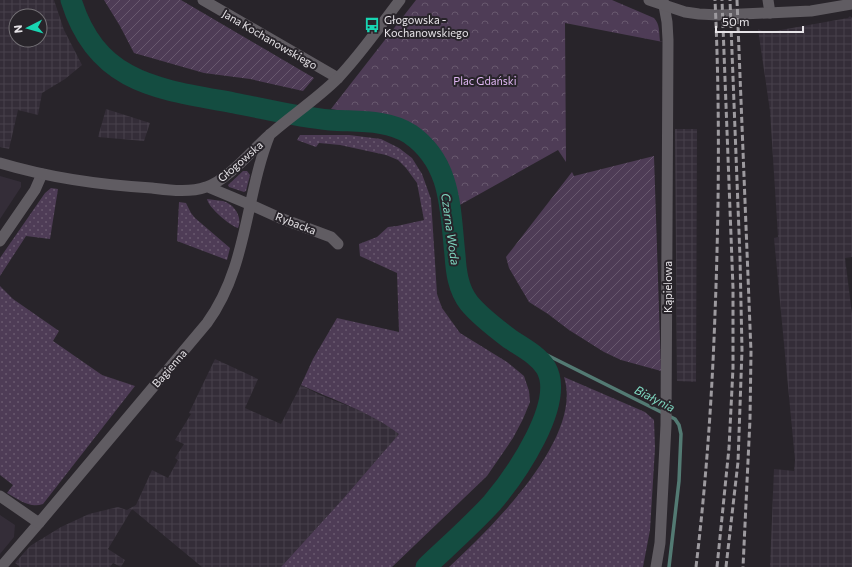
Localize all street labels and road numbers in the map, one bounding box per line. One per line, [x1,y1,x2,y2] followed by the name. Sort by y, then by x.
[220,6,320,73] street label: Jana Kochanowskiego
[215,138,265,184] street label: Głogowska
[274,209,318,237] street label: Rybacka
[661,261,674,313] street label: Kąpielowa
[149,346,189,390] street label: Bagienna

